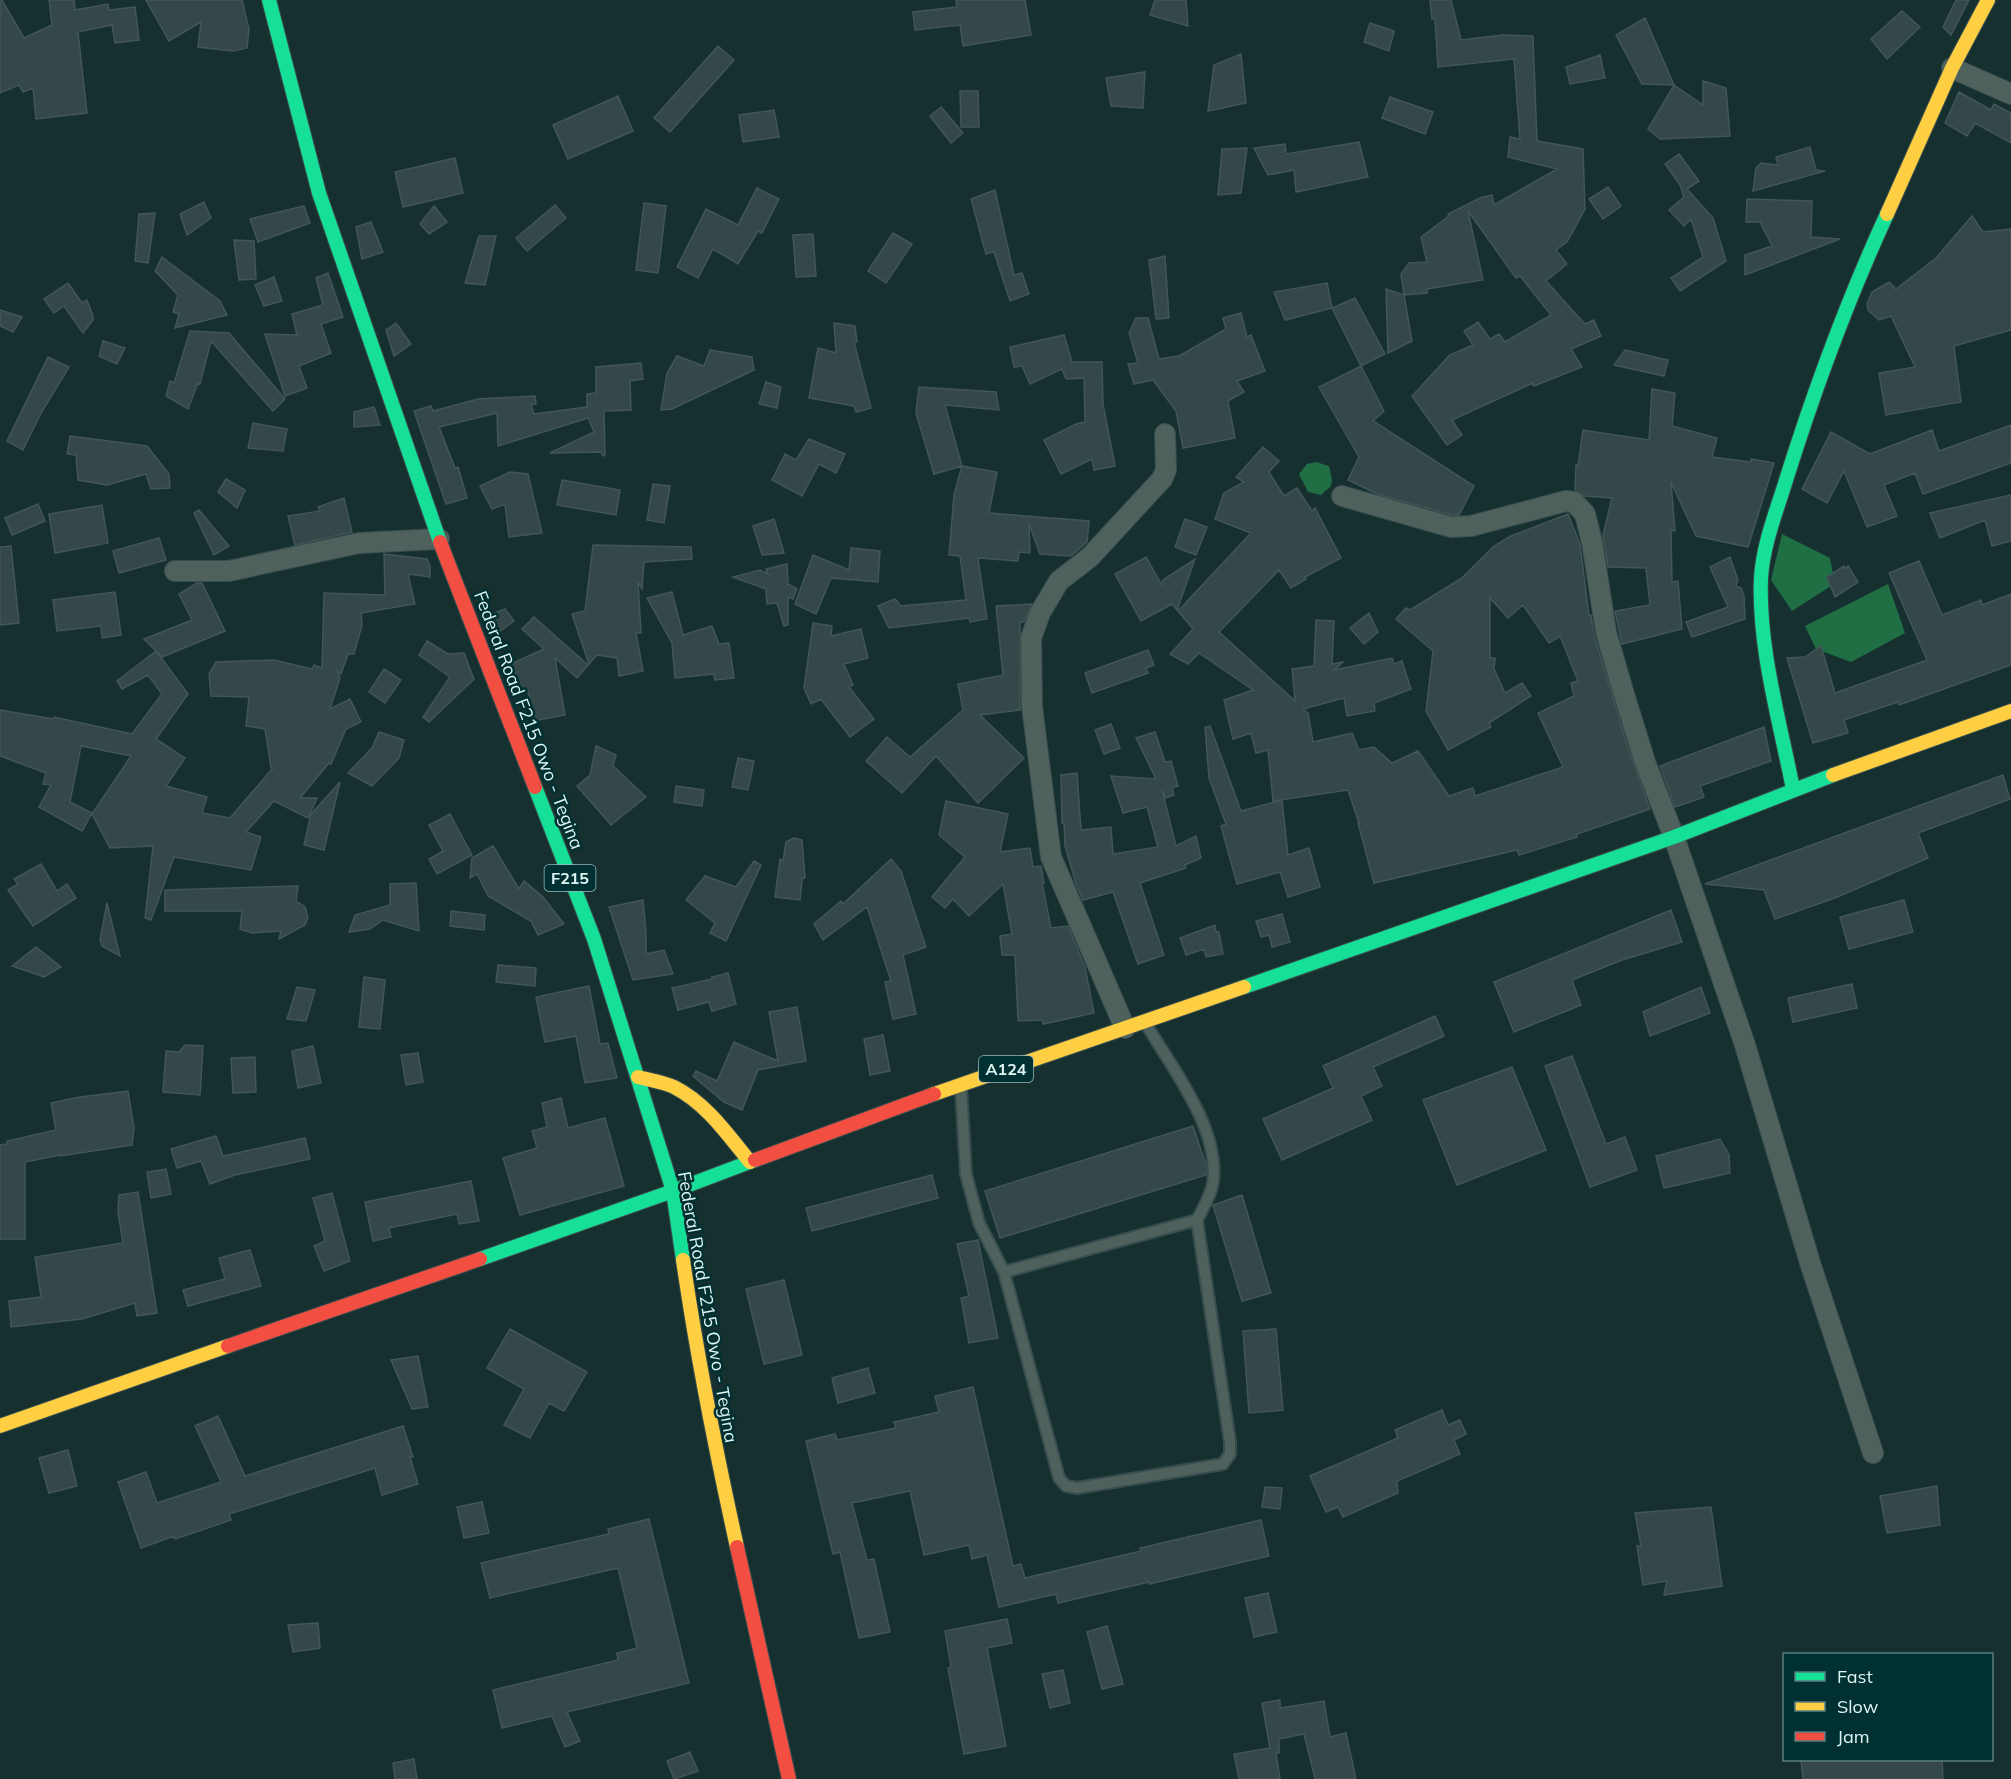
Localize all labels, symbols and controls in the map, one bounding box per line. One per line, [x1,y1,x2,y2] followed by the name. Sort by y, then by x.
[469,588,589,852] street label: Federal Road F215 Owo - Tegina
[544,865,596,891] road number: F215
[979,1056,1033,1082] road number: A124
[673,1170,743,1444] street label: Federal Road F215 Owo - Tegina
[1783,1653,1993,1761] legend
[1837,1665,1873,1688] text: Fast
[1837,1695,1879,1718] text: Slow
[1837,1725,1870,1748] text: Jam

